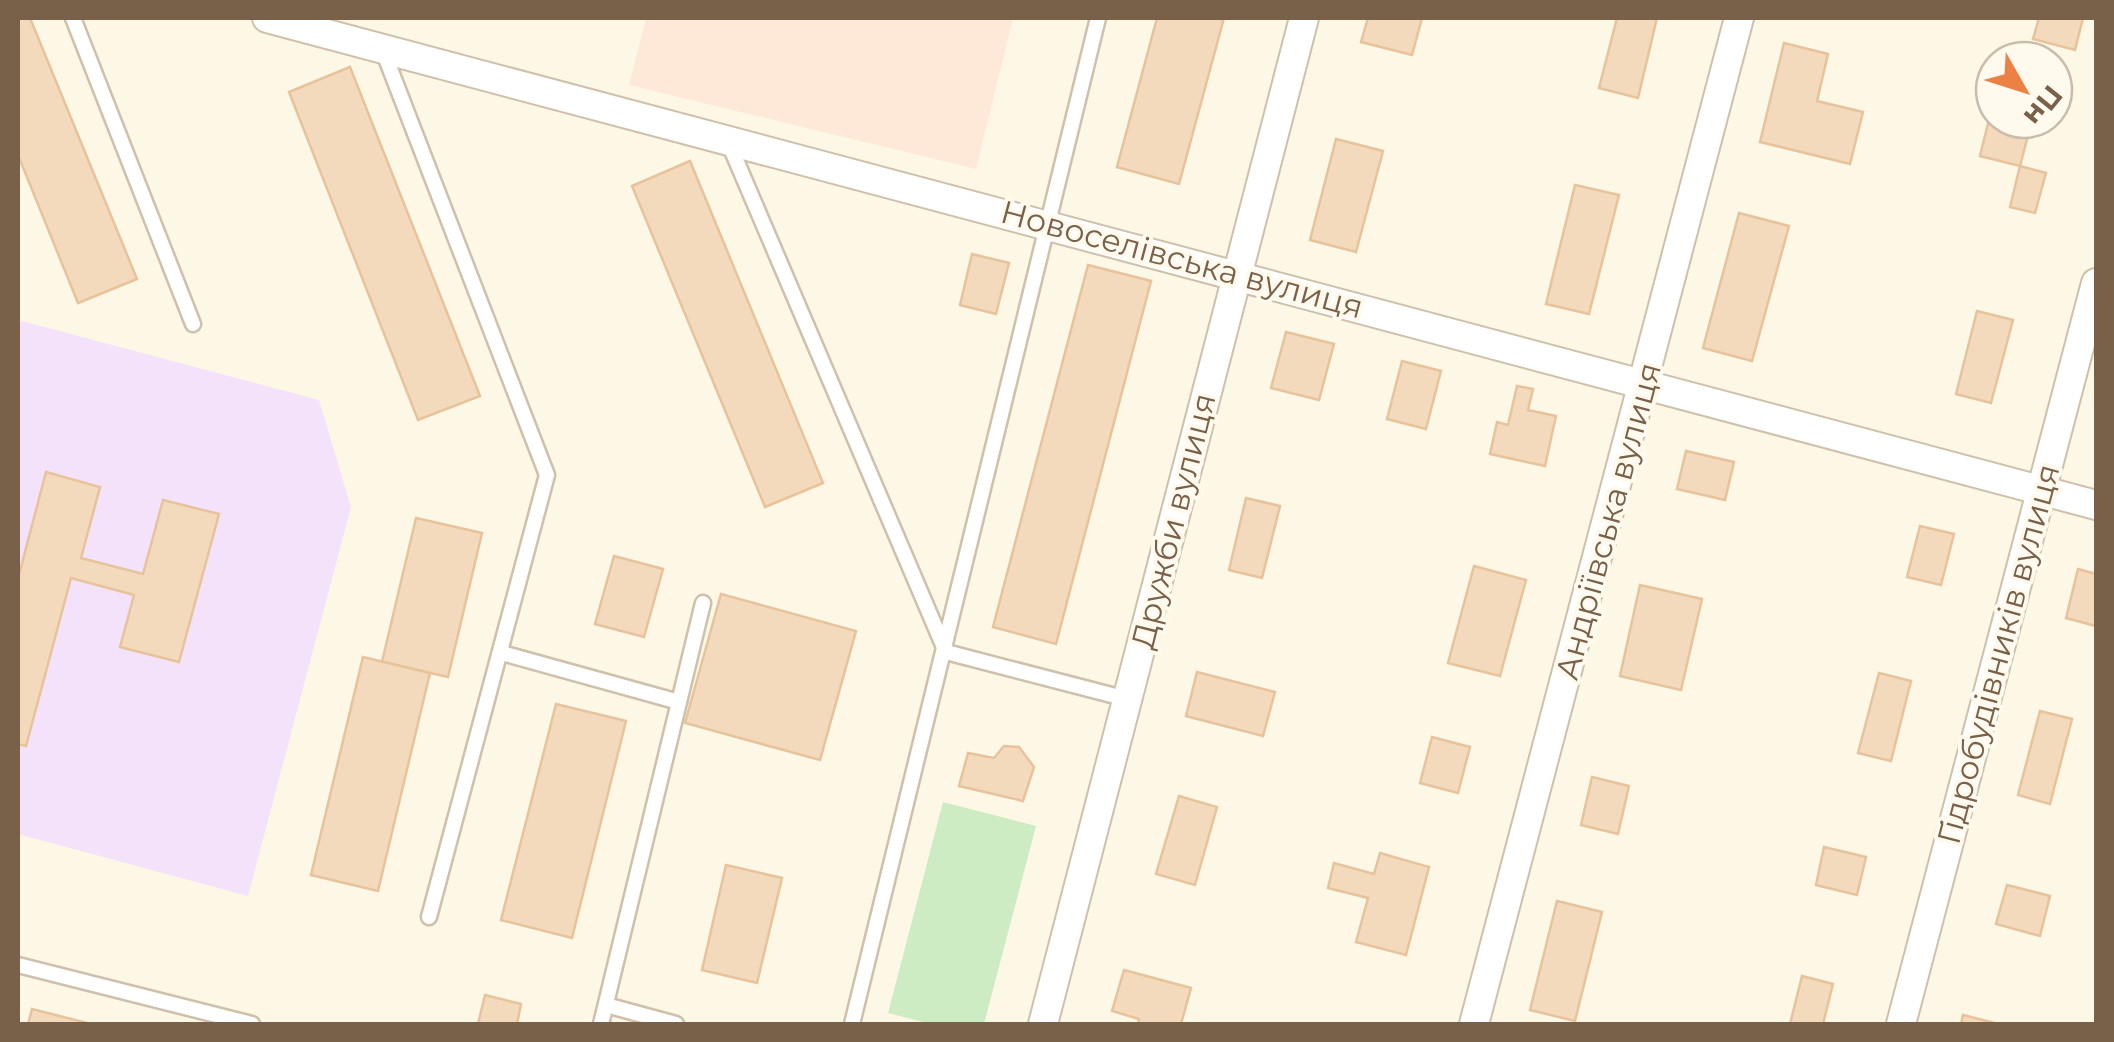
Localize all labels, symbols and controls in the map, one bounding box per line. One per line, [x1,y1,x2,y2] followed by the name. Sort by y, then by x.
[1974,40,2074,140] north arrow
[2017,79,2070,133] text: Пн
[997,192,1367,326] street label: Новоселівська вулиця
[1547,358,1669,684] street label: Андріївська вулиця
[1122,389,1224,653] street label: Дружби вулиця
[1928,460,2068,848] street label: Гідробудівників вулиця

